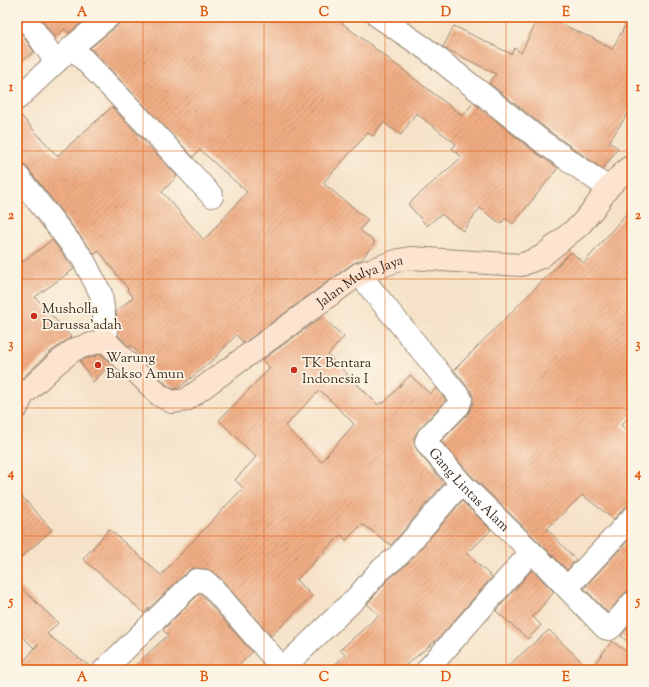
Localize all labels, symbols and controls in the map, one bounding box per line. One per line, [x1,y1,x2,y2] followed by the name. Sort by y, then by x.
[77,4,88,22] text: A
[200,4,209,22] text: B
[319,4,329,22] text: C
[441,4,451,22] text: D
[562,4,570,22] text: E
[9,79,14,97] text: 1
[636,79,641,97] text: 1
[8,207,15,225] text: 2
[635,207,642,225] text: 2
[313,251,405,314] street label: Jalan Mulya Jaya
[42,300,122,336] place label: Musholla Darussa'adah
[29,311,39,321] marker: Musholla Darussa'adah
[8,336,14,354] text: 3
[635,336,641,354] text: 3
[106,349,184,385] place label: Warung Bakso Amun
[302,354,372,390] place label: TK Bentara Indonesia I
[93,360,103,370] marker: Warung Bakso Amun
[289,365,299,375] marker: TK Bentara Indonesia I
[423,444,514,537] street label: Gang Lintas Alam
[7,465,15,483] text: 4
[634,465,642,483] text: 4
[8,593,14,611] text: 5
[635,593,641,611] text: 5
[77,669,88,687] text: A
[200,669,209,687] text: B
[319,669,329,687] text: C
[441,669,451,687] text: D
[562,669,570,687] text: E

